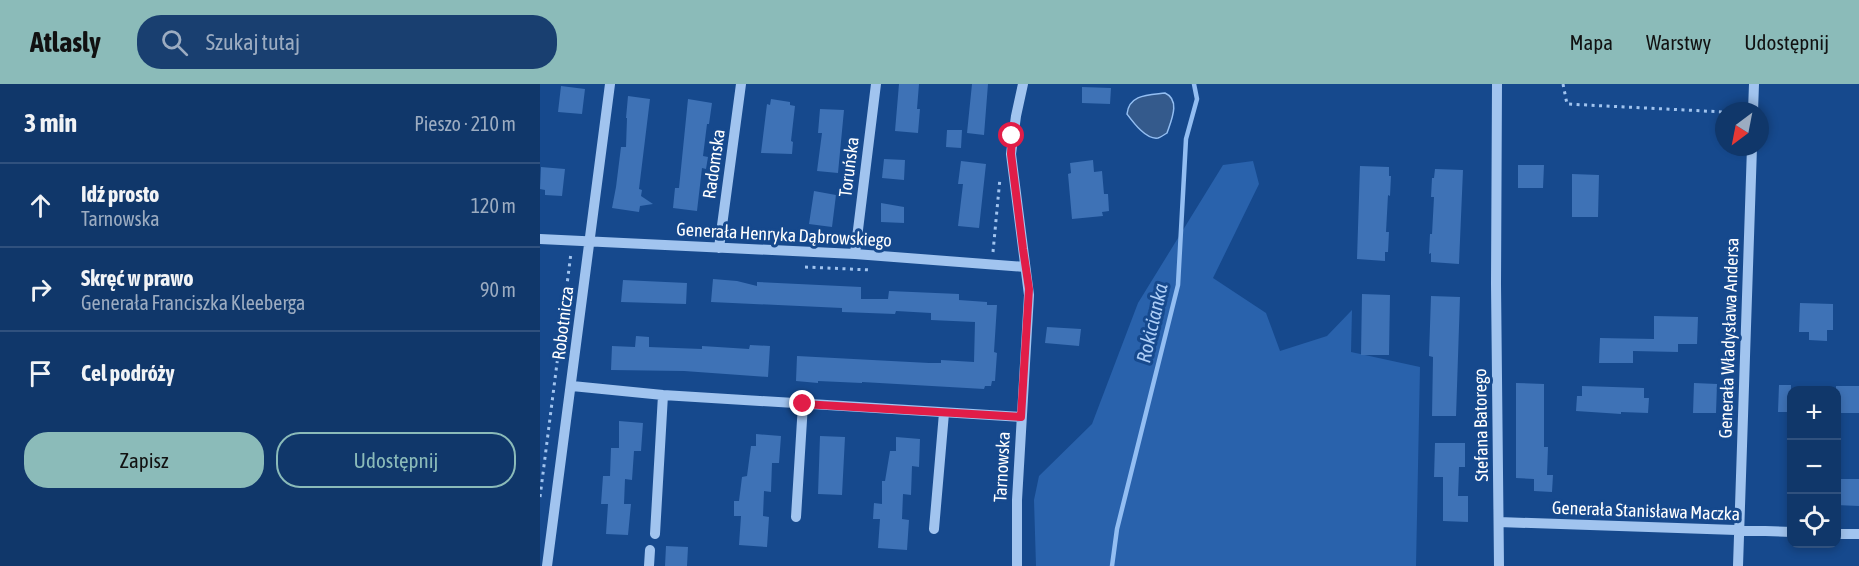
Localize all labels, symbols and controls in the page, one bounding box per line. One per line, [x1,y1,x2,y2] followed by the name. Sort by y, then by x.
[137,15,557,69] search box
[30,26,101,58] text: Atlasly
[158,26,191,59] icon: search
[206,29,300,55] text: Szukaj tutaj
[1569,30,1613,54] text: Mapa
[1646,30,1711,54] text: Warstwy
[1744,30,1829,54] text: Udostępnij
[1715,102,1769,156] north arrow
[24,108,77,138] text: 3 min
[414,112,516,135] text: Pieszo · 210 m
[998,122,1024,148] route start
[698,128,729,200] street label: Radomska
[834,136,863,198] street label: Toruńska
[81,181,159,207] text: Idź prosto
[24,189,57,222] icon: ahead
[471,194,516,217] text: 120 m
[81,207,160,230] text: Tarnowska
[676,218,892,251] street label: Generała Henryka Dąbrowskiego
[1715,237,1742,439] street label: Generała Władysława Andersa
[81,265,194,291] text: Skręć w prawo
[24,273,57,306] icon: right
[480,278,516,301] text: 90 m
[1131,281,1172,365] water label: Rokicianka
[548,285,577,361] street label: Robotnicza
[81,291,305,314] text: Generała Franciszka Kleeberga
[24,357,57,390] icon: arrive
[81,360,175,386] text: Cel podróży
[1469,368,1492,482] street label: Stefana Batorego
[1787,386,1841,548] map controls
[1787,386,1841,440] button: +
[789,390,815,416] route end
[989,431,1014,503] street label: Tarnowska
[24,432,264,488] button: Zapisz
[276,432,516,488] button: Udostępnij
[1787,440,1841,494] button: −
[1787,494,1841,548] button: locate
[1552,497,1740,524] street label: Generała Stanisława Maczka

